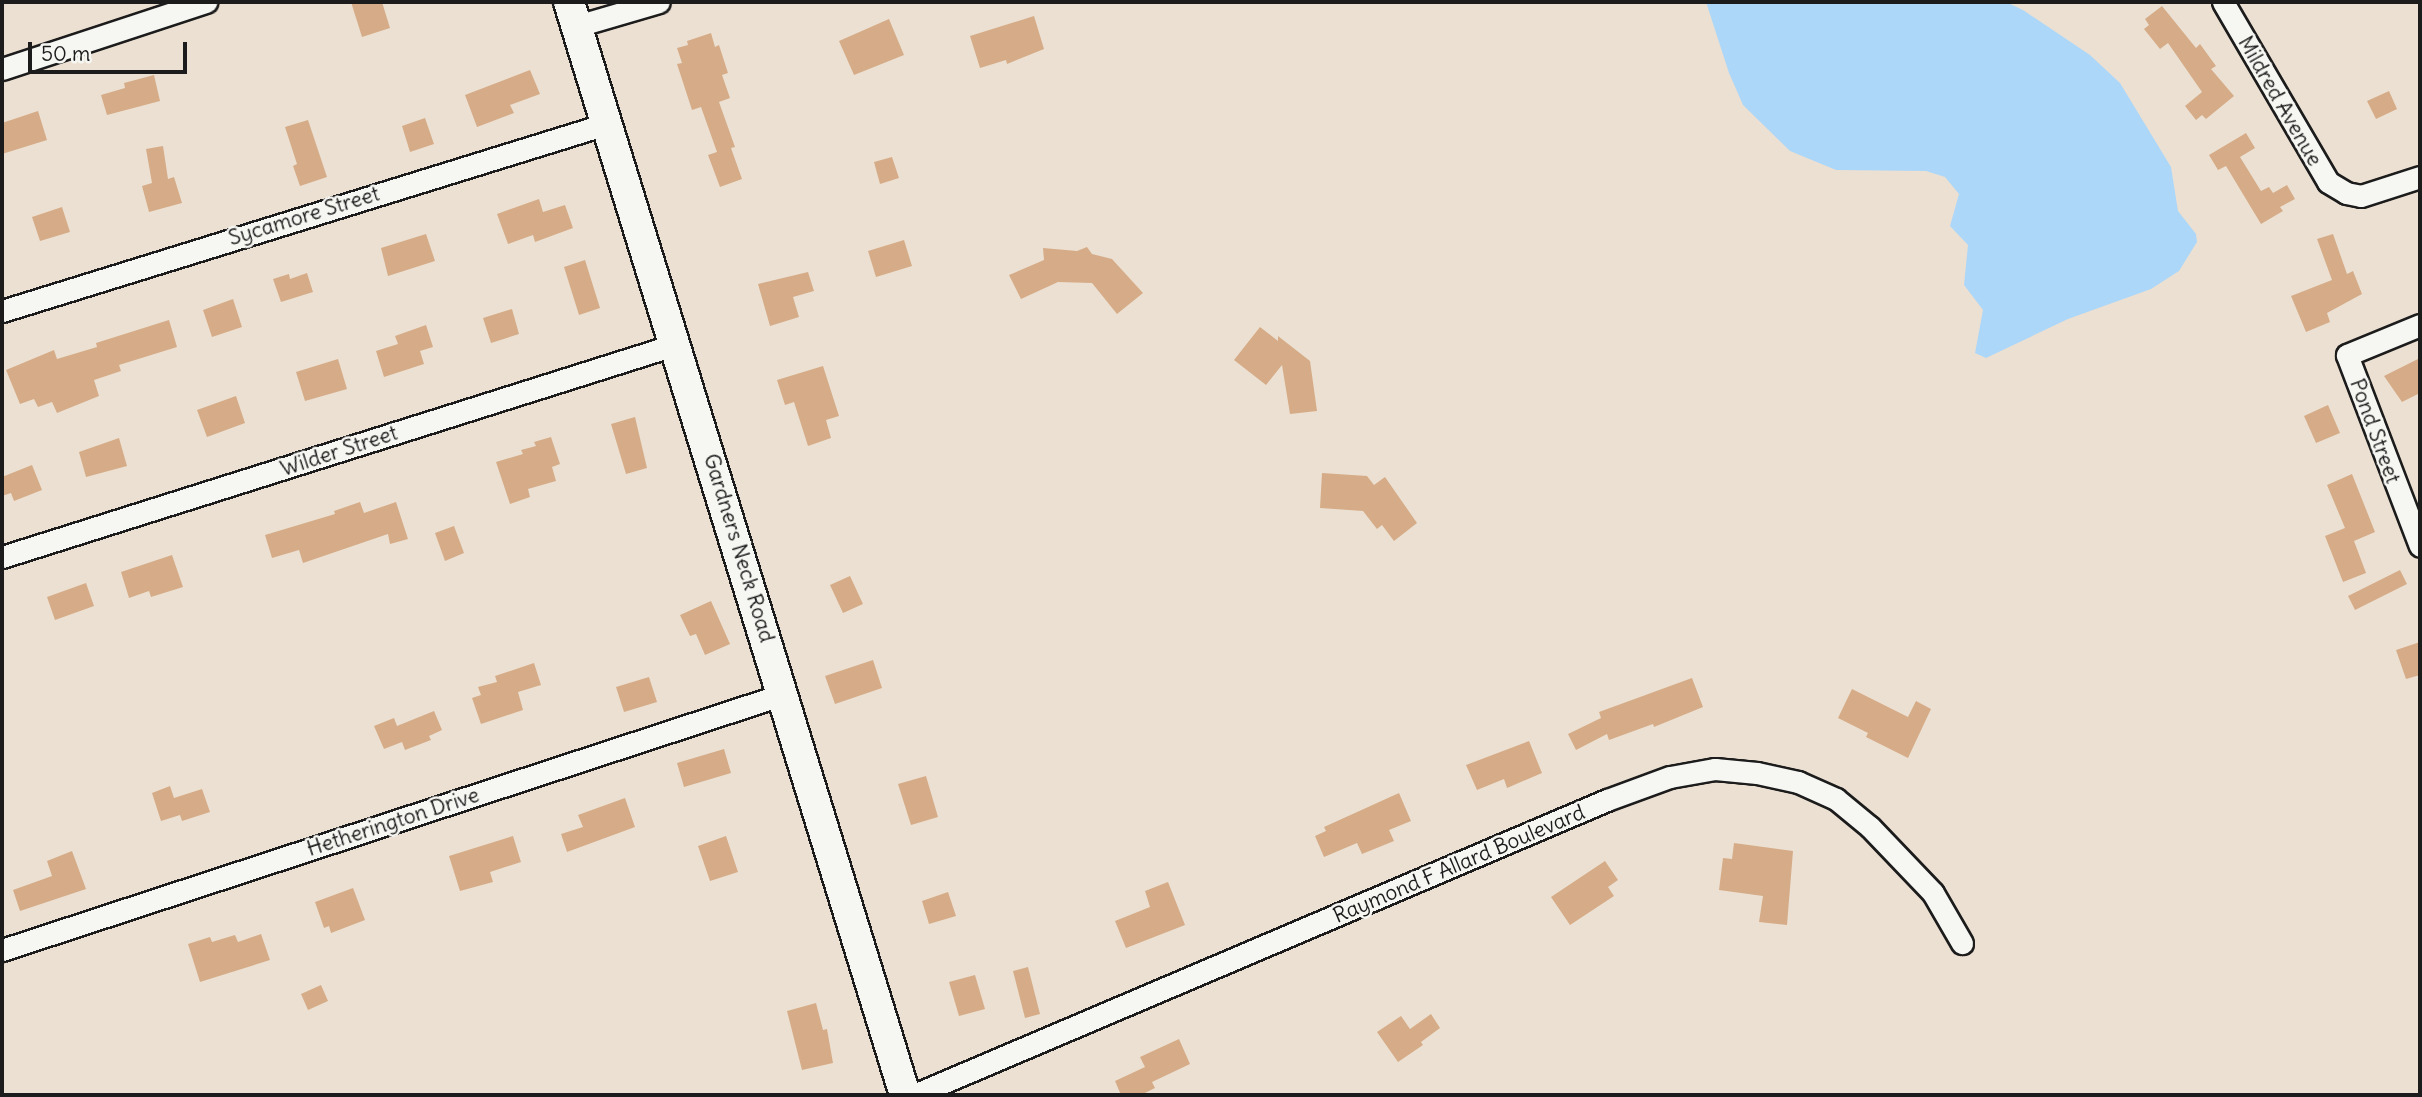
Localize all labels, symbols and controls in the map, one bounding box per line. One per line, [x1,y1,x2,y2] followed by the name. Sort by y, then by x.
[32,28,191,72] scale bar
[2233,32,2327,170] street label: Mildred Avenue
[41,40,90,67] text: 50 m
[225,181,383,251] street label: Sycamore Street
[2344,375,2406,487] street label: Pond Street
[277,420,401,482] street label: Wilder Street
[698,451,780,645] street label: Gardners Neck Road
[304,782,482,862] street label: Hetherington Drive
[1329,799,1589,929] street label: Raymond F Allard Boulevard

